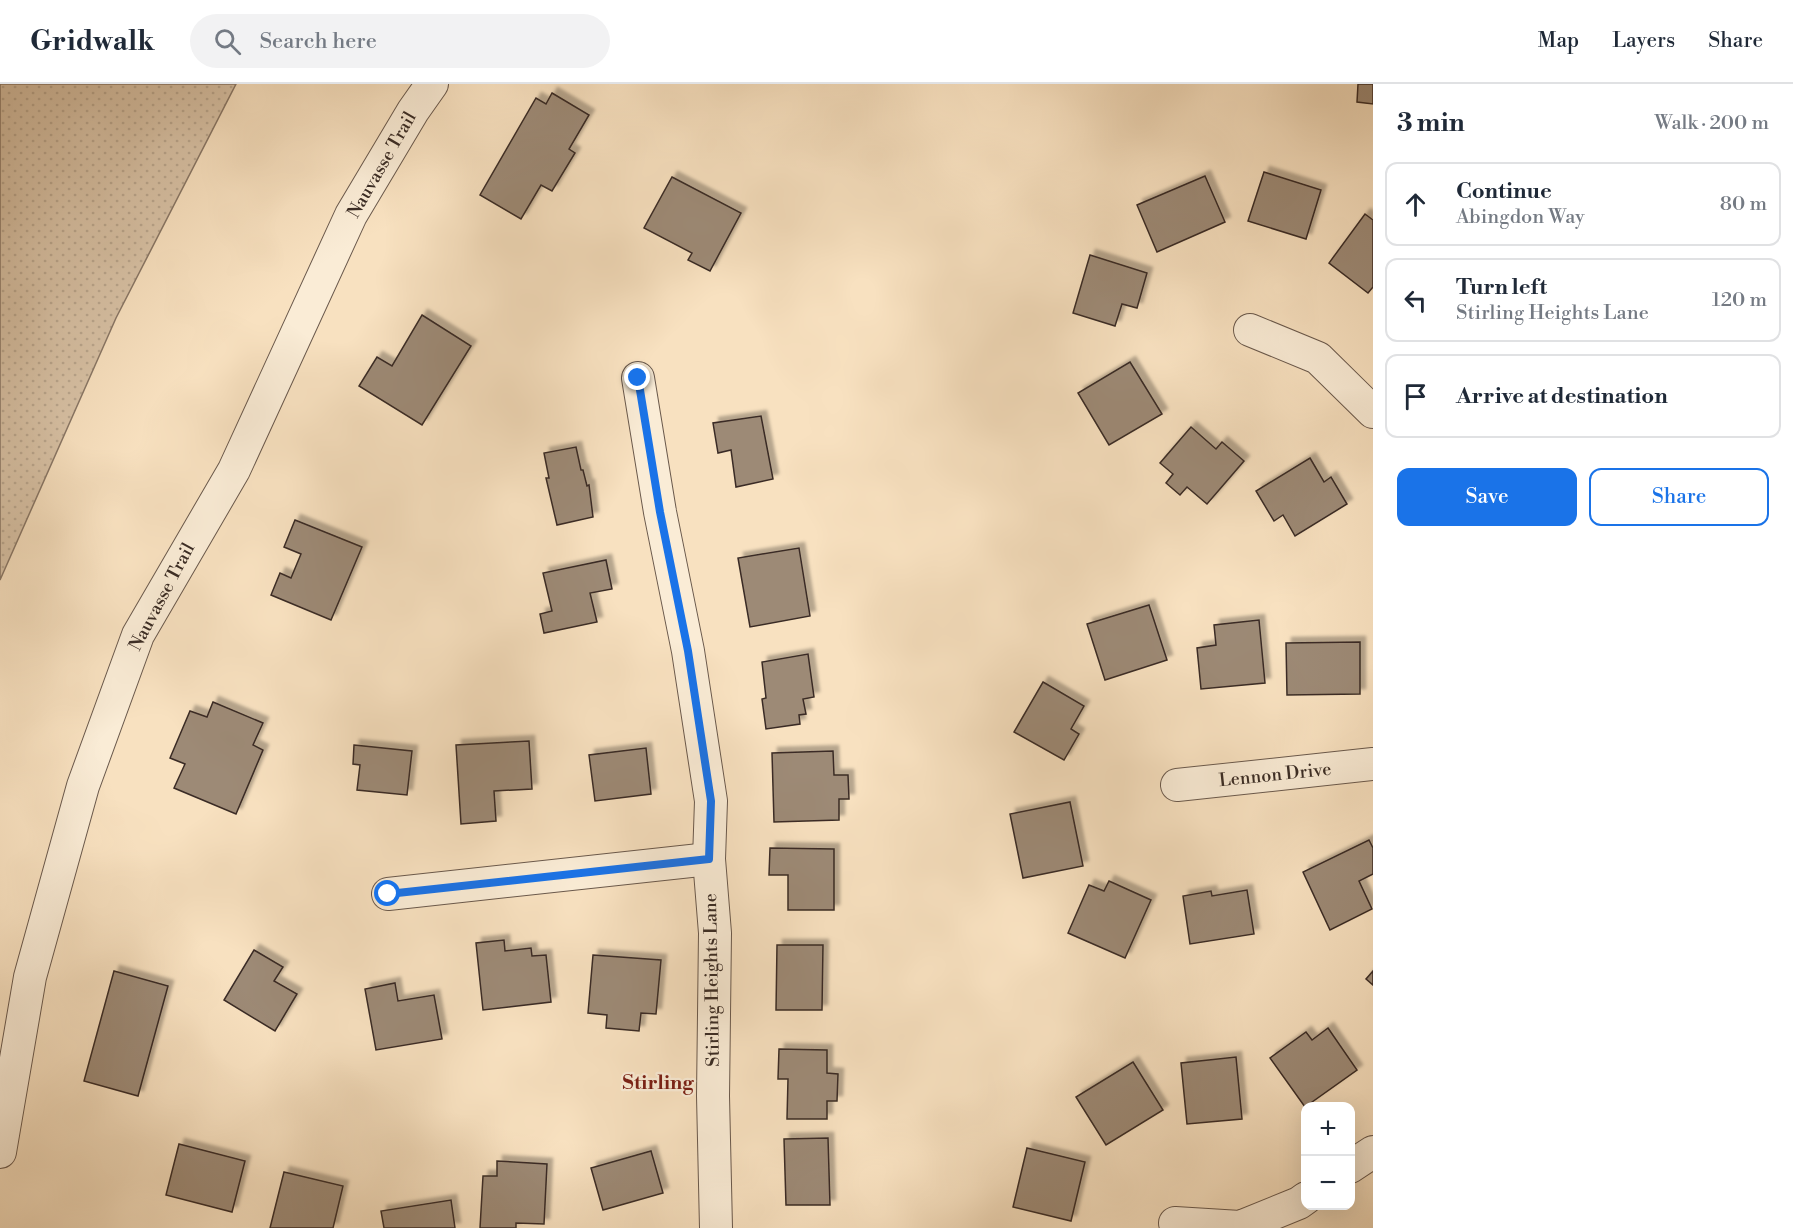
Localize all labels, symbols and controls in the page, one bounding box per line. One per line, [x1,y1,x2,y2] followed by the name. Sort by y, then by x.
[190,14,610,68] search box
[30,24,154,59] text: Gridwalk
[211,25,244,58] icon: search
[259,28,377,55] text: Search here
[1538,28,1579,54] text: Map
[1612,28,1675,54] text: Layers
[1708,28,1763,54] text: Share
[342,107,422,222] street label: Nauvasse Trail
[1397,107,1465,139] text: 3 min
[1655,111,1769,136] text: Walk · 200 m
[1456,178,1552,205] text: Continue
[1399,188,1432,221] icon: ahead
[1720,192,1767,217] text: 80 m
[1456,205,1585,230] text: Abingdon Way
[1456,274,1547,301] text: Turn left
[1399,284,1432,317] icon: left
[1712,288,1767,313] text: 120 m
[1456,301,1649,326] text: Stirling Heights Lane
[624,364,650,390] route end
[1399,380,1432,413] icon: arrive
[1456,383,1668,410] text: Arrive at destination
[1397,468,1577,526] button: Save
[1589,468,1769,526] button: Share
[124,538,200,655] street label: Nauvasse Trail
[1218,758,1332,792] street label: Lennon Drive
[374,880,400,906] route start
[699,893,725,1067] street label: Stirling Heights Lane
[622,1071,694,1096] district label: Stirling
[1301,1102,1355,1210] map controls
[1301,1102,1355,1156] button: +
[1301,1156,1355,1210] button: −

